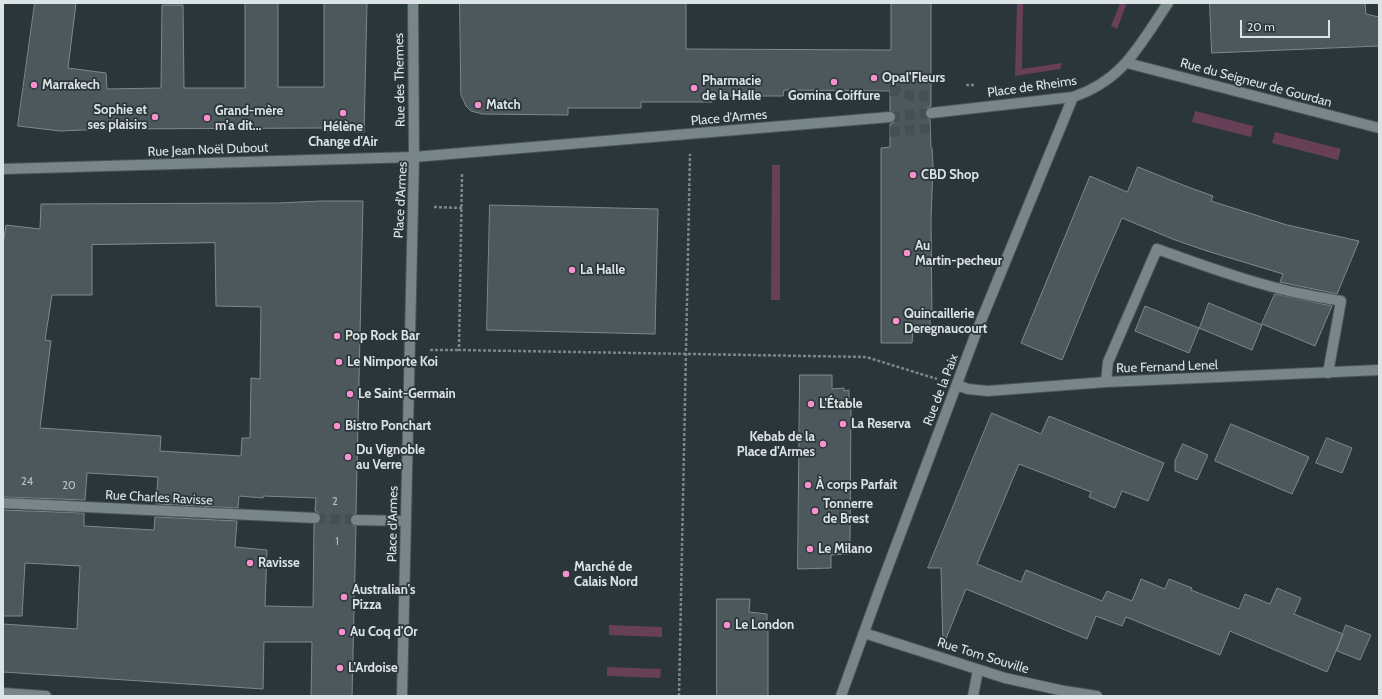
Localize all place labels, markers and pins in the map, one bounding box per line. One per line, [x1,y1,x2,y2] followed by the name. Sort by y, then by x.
[882,70,945,86] place label: Opal'Fleurs
[702,73,761,104] place label: Pharmacie de la Halle
[869,73,879,83] marker: Opal'Fleurs
[42,77,100,93] place label: Marrakech
[829,77,839,87] marker: Gomina Coiffure
[29,80,39,90] marker: Marrakech
[689,83,699,93] marker: Pharmacie de la Halle
[788,88,880,104] place label: Gomina Coiffure
[486,97,521,113] place label: Match
[473,100,483,110] marker: Match
[88,102,147,133] place label: Sophie et ses plaisirs
[215,103,283,134] place label: Grand-mère m'a dit...
[338,108,348,118] marker: Hélène Change d'Air
[150,112,160,122] marker: Sophie et ses plaisirs
[202,113,212,123] marker: Grand-mère m'a dit...
[308,119,378,150] place label: Hélène Change d'Air
[921,167,979,183] place label: CBD Shop
[908,170,918,180] marker: CBD Shop
[915,238,1002,269] place label: Au Martin-pecheur
[902,248,912,258] marker: Au Martin-pecheur
[580,262,625,278] place label: La Halle
[567,265,577,275] marker: La Halle
[904,306,987,337] place label: Quincaillerie Deregnaucourt
[891,316,901,326] marker: Quincaillerie Deregnaucourt
[345,328,420,344] place label: Pop Rock Bar
[332,331,342,341] marker: Pop Rock Bar
[347,354,438,370] place label: Le Nimporte Koi
[334,357,344,367] marker: Le Nimporte Koi
[358,386,456,402] place label: Le Saint-Germain
[345,389,355,399] marker: Le Saint-Germain
[819,396,862,412] place label: L'Étable
[806,399,816,409] marker: L'Étable
[851,416,911,432] place label: La Reserva
[345,418,431,434] place label: Bistro Ponchart
[838,419,848,429] marker: La Reserva
[332,421,342,431] marker: Bistro Ponchart
[737,429,815,460] place label: Kebab de la Place d'Armes
[818,439,828,449] marker: Kebab de la Place d'Armes
[356,442,425,473] place label: Du Vignoble au Verre
[343,452,353,462] marker: Du Vignoble au Verre
[816,477,897,493] place label: À corps Parfait
[803,480,813,490] marker: À corps Parfait
[823,496,873,527] place label: Tonnerre de Brest
[810,506,820,516] marker: Tonnerre de Brest
[818,541,872,557] place label: Le Milano
[805,544,815,554] marker: Le Milano
[258,555,300,571] place label: Ravisse
[245,558,255,568] marker: Ravisse
[574,559,638,590] place label: Marché de Calais Nord
[561,569,571,579] marker: Marché de Calais Nord
[352,582,415,613] place label: Australian's Pizza
[339,592,349,602] marker: Australian's Pizza
[735,617,794,633] place label: Le London
[722,620,732,630] marker: Le London
[350,624,417,640] place label: Au Coq d'Or
[337,627,347,637] marker: Au Coq d'Or
[348,660,398,676] place label: L'Ardoise
[335,663,345,673] marker: L'Ardoise

